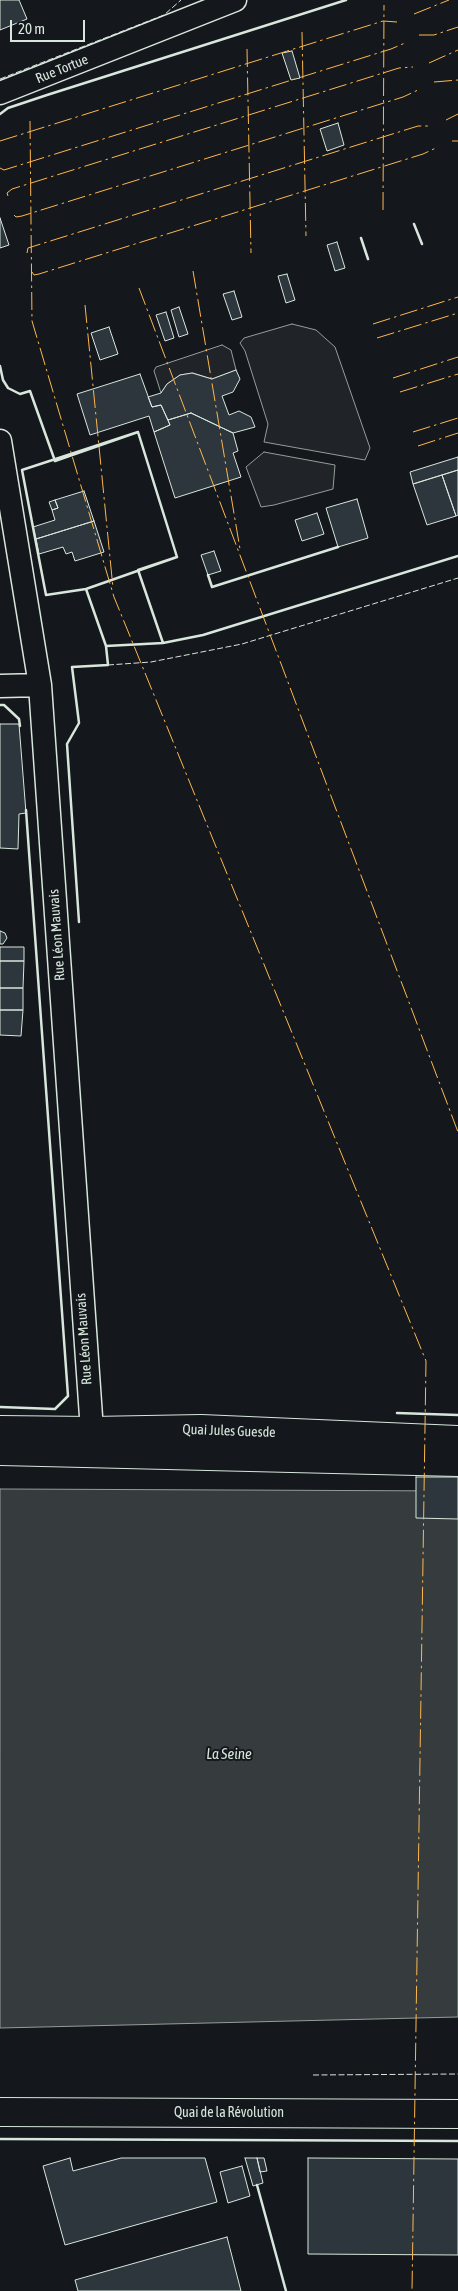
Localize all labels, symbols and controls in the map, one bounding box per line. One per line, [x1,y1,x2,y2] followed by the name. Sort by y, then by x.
[12,10,88,42] scale bar
[18,20,45,37] text: 20 m
[33,51,91,87] street label: Rue Tortue
[45,889,69,981] street label: Rue Léon Mauvais
[72,1293,96,1385] street label: Rue Léon Mauvais
[182,1421,276,1441] street label: Quai Jules Guesde
[206,1745,252,1763] water label: La Seine
[174,2105,284,2121] street label: Quai de la Révolution

